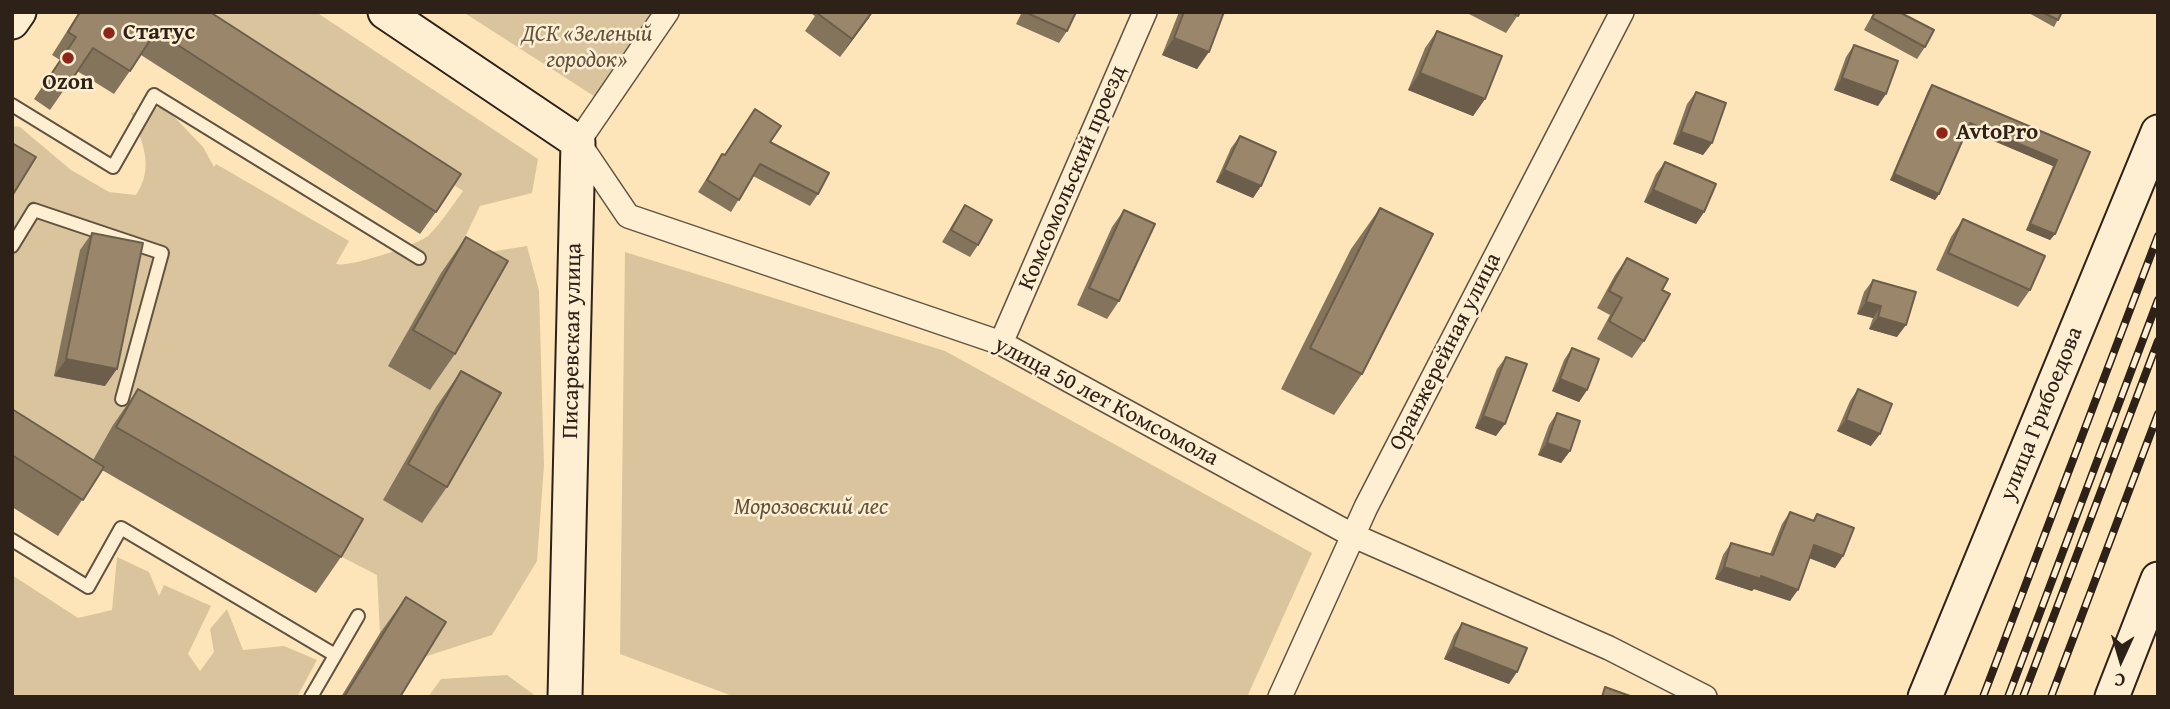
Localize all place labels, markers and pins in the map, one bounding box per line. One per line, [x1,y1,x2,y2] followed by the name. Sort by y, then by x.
[123,19,195,47] place label: Статус
[101,25,117,41] marker: Статус
[60,50,76,66] marker: Ozon
[42,69,94,97] place label: Ozon
[1956,119,2038,147] place label: AvtoPro
[1934,125,1950,141] marker: AvtoPro

